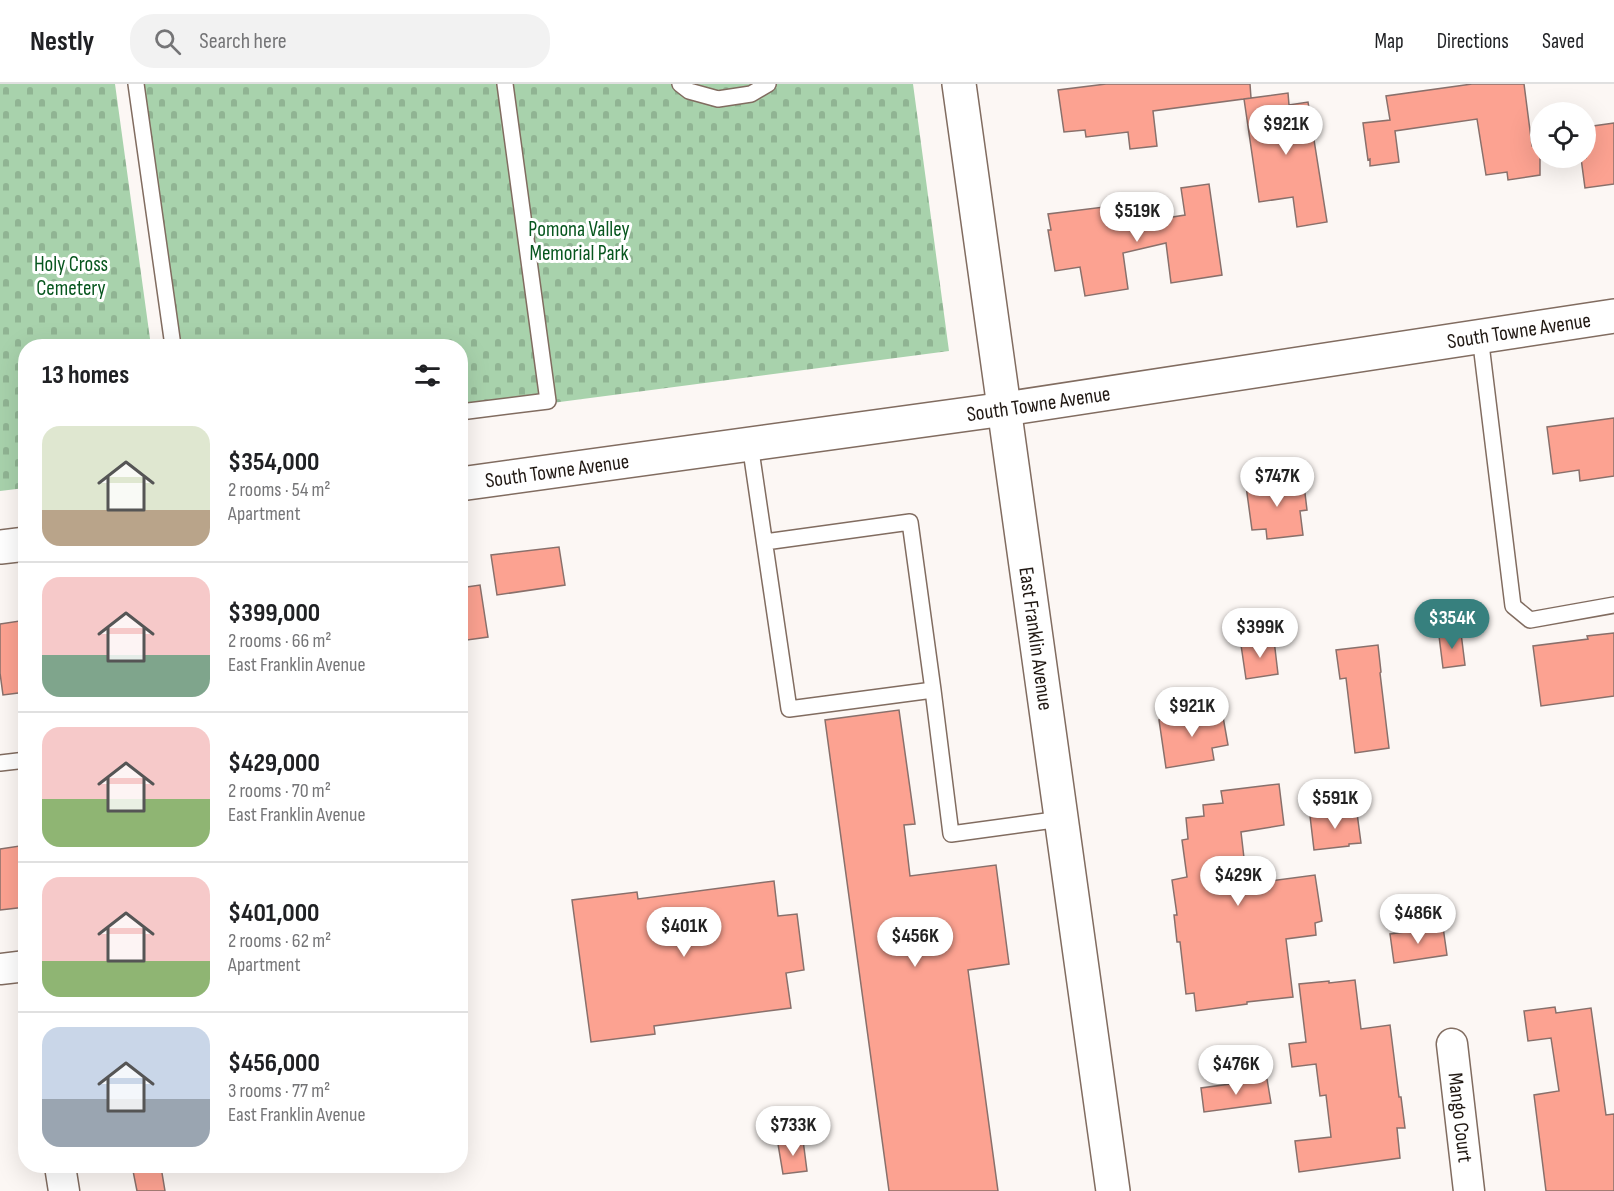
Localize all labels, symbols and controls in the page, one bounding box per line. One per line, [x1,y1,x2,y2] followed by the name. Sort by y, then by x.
[130,14,550,68] search box
[30,25,94,58] text: Nestly
[151,25,184,58] icon: search
[199,28,287,55] text: Search here
[1374,29,1404,54] text: Map
[1437,29,1509,54] text: Directions
[1542,29,1584,54] text: Saved
[1530,102,1596,168] map controls
[1530,102,1596,168] button: locate
[1244,105,1328,156] pin: $921K
[1263,112,1309,136] text: $921K
[1095,192,1179,243] pin: $519K
[1114,199,1160,223] text: $519K
[528,217,630,266] park label: Pomona Valley Memorial Park
[34,252,108,301] park label: Holy Cross Cemetery
[1445,307,1592,354] street label: South Towne Avenue
[411,359,444,392] icon: filters
[42,360,129,391] text: 13 homes
[965,381,1112,427] street label: South Towne Avenue
[228,447,319,478] text: $354,000
[484,448,631,493] street label: South Towne Avenue
[90,450,162,522] icon: home
[1235,457,1319,508] pin: $747K
[1254,464,1300,488] text: $747K
[228,478,330,502] text: 2 rooms · 54 m²
[228,502,301,526] text: Apartment
[1014,565,1058,712] street label: East Franklin Avenue
[228,598,320,629] text: $399,000
[1410,599,1494,650] pin: $354K
[90,601,162,673] icon: home
[1428,606,1476,630] text: $354K
[1218,608,1302,659] pin: $399K
[1236,615,1284,639] text: $399K
[228,629,332,653] text: 2 rooms · 66 m²
[228,653,365,677] text: East Franklin Avenue
[1150,687,1234,738] pin: $921K
[1169,694,1215,718] text: $921K
[228,748,320,779] text: $429,000
[90,751,162,823] icon: home
[228,779,331,803] text: 2 rooms · 70 m²
[1293,779,1377,830] pin: $591K
[1312,786,1358,810] text: $591K
[228,803,365,827] text: East Franklin Avenue
[1196,856,1280,907] pin: $429K
[1214,863,1262,887] text: $429K
[1376,894,1460,945] pin: $486K
[228,898,320,929] text: $401,000
[90,901,162,973] icon: home
[1394,901,1442,925] text: $486K
[642,907,726,958] pin: $401K
[661,914,707,938] text: $401K
[873,917,957,968] pin: $456K
[891,924,939,948] text: $456K
[228,929,331,953] text: 2 rooms · 62 m²
[228,953,301,977] text: Apartment
[1194,1045,1278,1096] pin: $476K
[228,1048,320,1079] text: $456,000
[90,1051,162,1123] icon: home
[1212,1052,1260,1076] text: $476K
[1443,1071,1478,1164] street label: Mango Court
[228,1079,330,1103] text: 3 rooms · 77 m²
[228,1103,365,1127] text: East Franklin Avenue
[751,1106,835,1157] pin: $733K
[770,1113,816,1137] text: $733K

